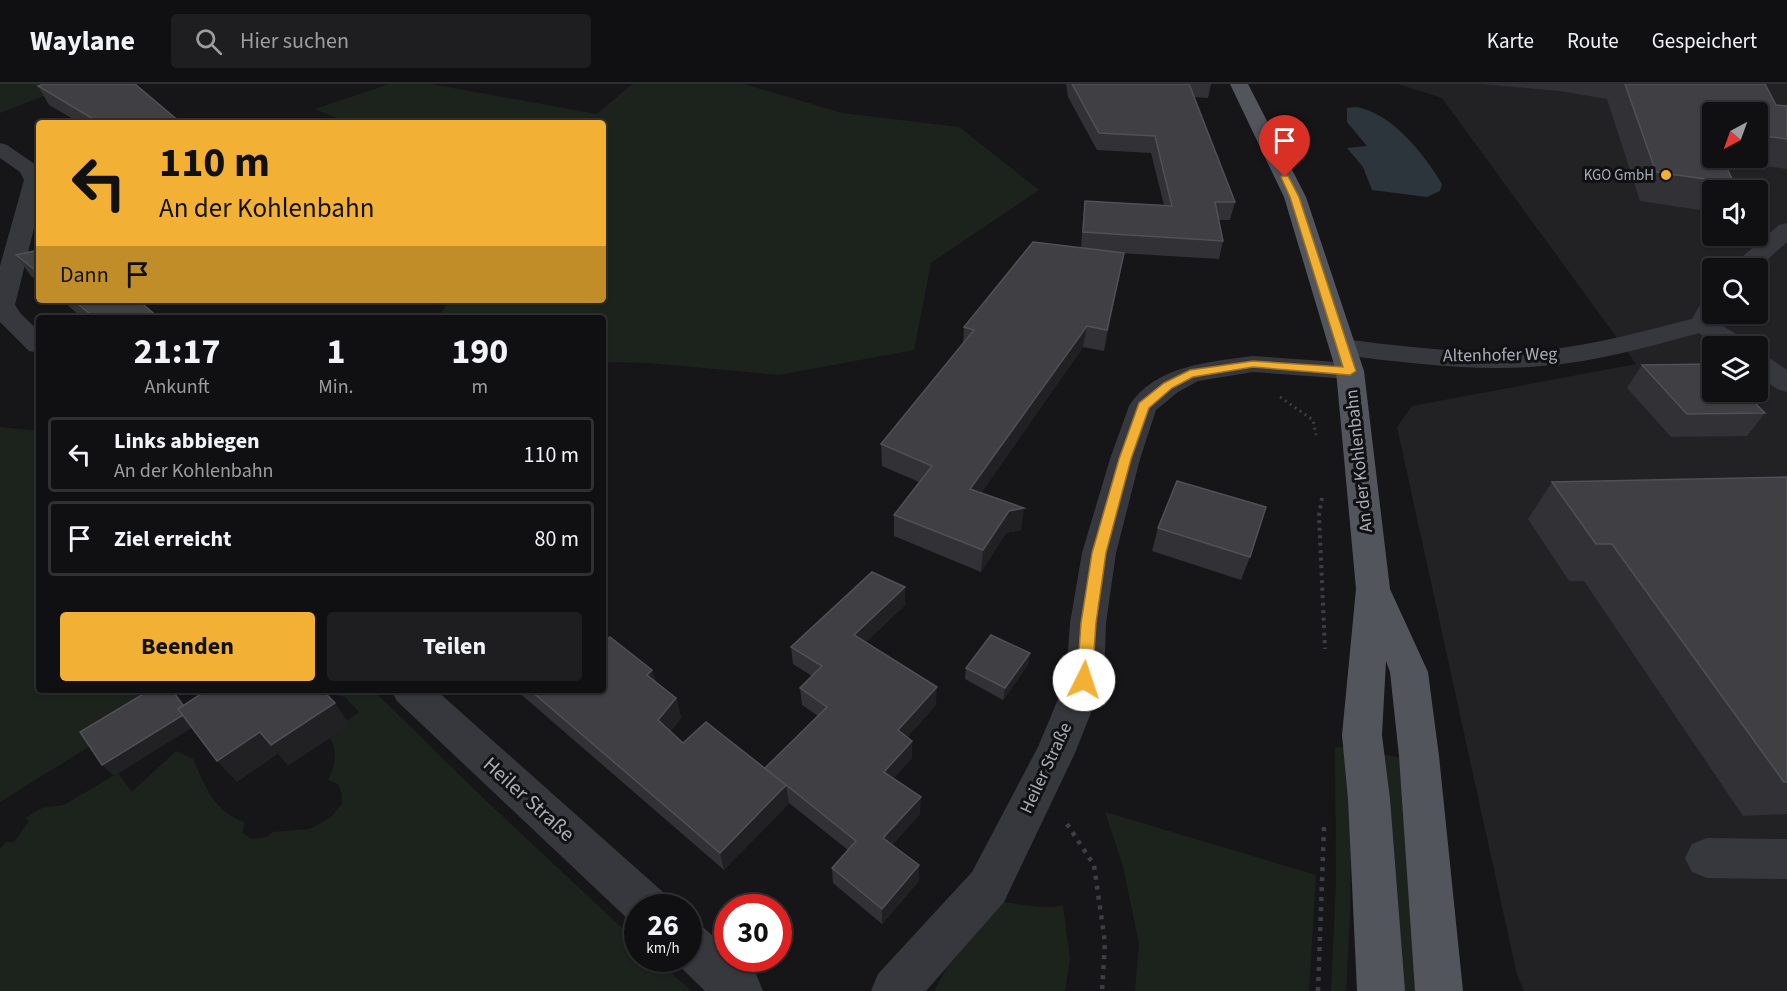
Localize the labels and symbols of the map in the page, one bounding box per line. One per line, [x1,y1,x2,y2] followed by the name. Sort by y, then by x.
[1702,102,1768,168] north arrow
[1259,115,1310,177] pin
[1584,165,1654,186] place label: KGO GmbH
[1659,168,1673,182] marker: KGO GmbH
[1443,342,1557,368] street label: Altenhofer Weg
[1339,388,1379,534] street label: An der Kohlenbahn
[1052,648,1116,712] position arrow
[1014,718,1078,818] street label: Heiler Straße
[477,750,581,848] street label: Heiler Straße
[714,894,792,972] speed limit sign: 30

